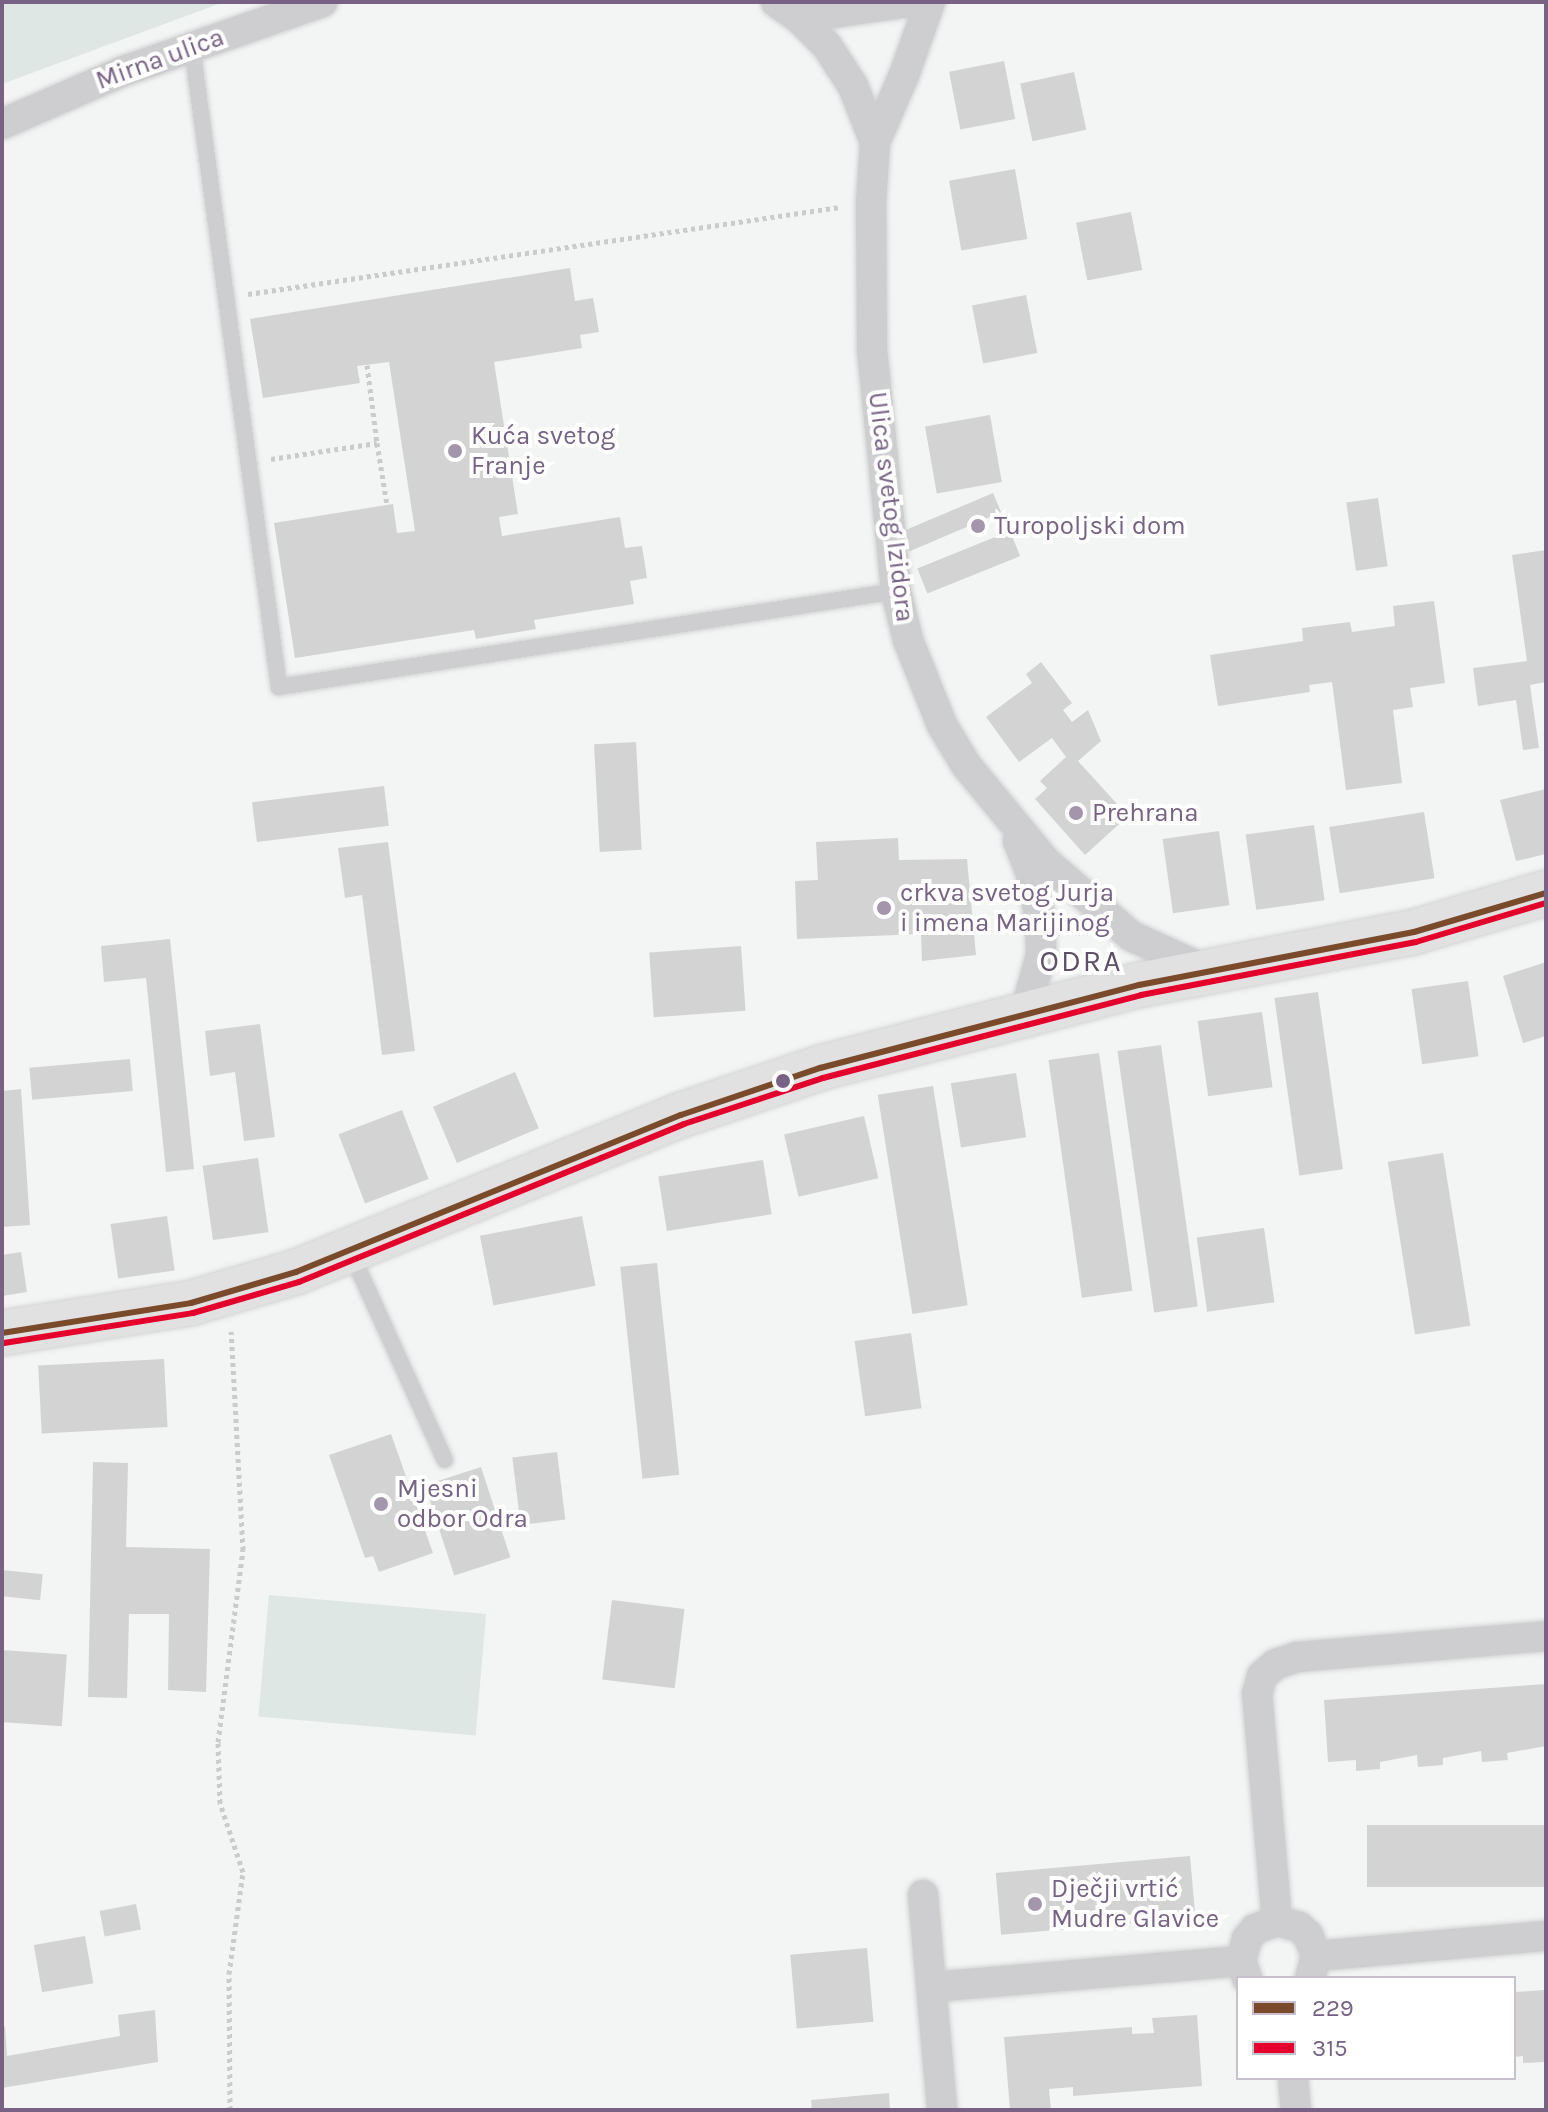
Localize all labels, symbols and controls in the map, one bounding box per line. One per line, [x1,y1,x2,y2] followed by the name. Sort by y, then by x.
[92,21,228,97] street label: Mirna ulica
[861,390,921,624] street label: Ulica svetog Izidora
[471,420,615,482] place label: Kuća svetog Franje
[446,442,464,460] marker: Kuća svetog Franje
[994,510,1186,542] place label: Turopoljski dom
[969,517,987,535] marker: Turopoljski dom
[1092,797,1199,829] place label: Prehrana
[1067,804,1085,822] marker: Prehrana
[900,877,1114,938] place label: crkva svetog Jurja i imena Marijinog
[875,899,893,917] marker: crkva svetog Jurja i imena Marijinog
[1040,943,1122,979] district label: ODRA
[775,1073,791,1089] unlabelled marker
[397,1473,528,1534] place label: Mjesni odbor Odra
[372,1495,390,1513] marker: Mjesni odbor Odra
[1051,1873,1219,1934] place label: Dječji vrtić Mudre Glavice
[1026,1895,1044,1913] marker: Dječji vrtić Mudre Glavice
[1236,1976,1516,2080] legend
[1312,1994,1354,2022] text: 229
[1312,2034,1348,2062] text: 315

